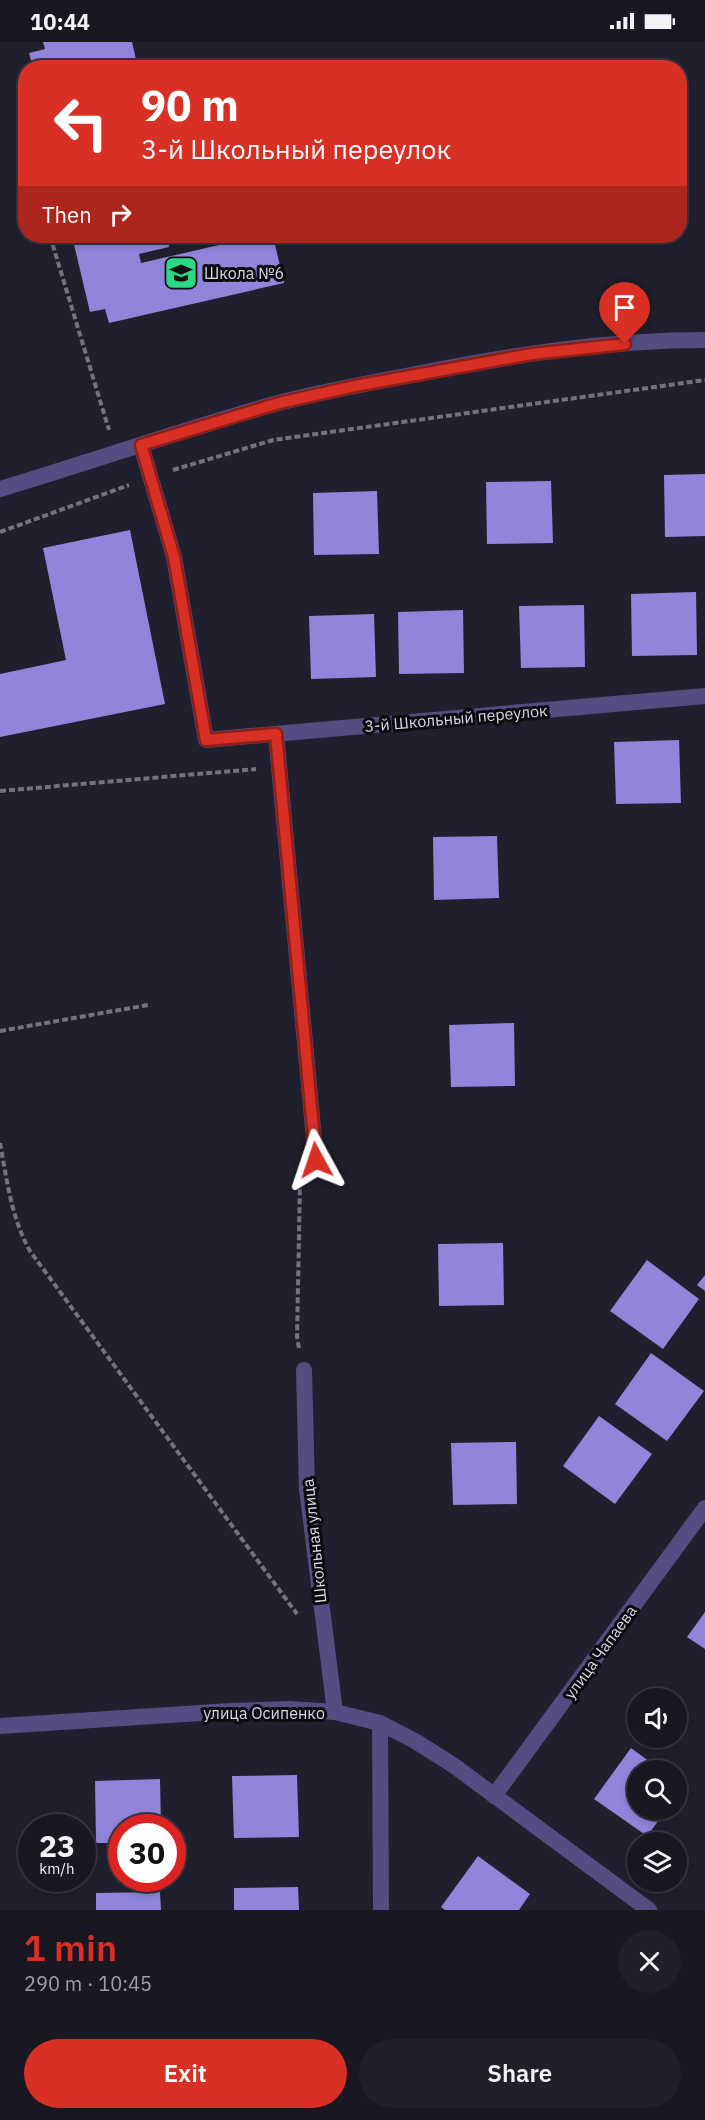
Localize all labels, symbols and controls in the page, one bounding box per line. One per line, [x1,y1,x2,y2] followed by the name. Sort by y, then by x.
[30,7,90,36] text: 10:44
[141,78,239,133] text: 90 m
[42,84,120,162] icon: left
[141,131,451,166] text: 3-й Школьный переулок
[104,198,137,231] icon: right
[42,200,92,229] text: Then
[163,255,199,291] school or university icon: Школа №6
[204,263,284,283] place label: Школа №6
[599,282,650,344] pin
[608,291,641,324] icon: arrive
[364,700,549,736] street label: 3-й Школьный переулок
[284,1128,348,1192] position arrow
[297,1477,330,1604] street label: Школьная улица
[559,1601,641,1703] street label: улица Чапаева
[627,1688,687,1892] map controls
[627,1688,687,1748] button: sound
[203,1703,325,1723] street label: улица Осипенко
[627,1760,687,1820] button: search
[108,1814,186,1892] speed limit sign: 30
[39,1826,75,1865] text: 23
[627,1832,687,1892] button: layers
[39,1859,75,1878] text: km/h
[24,1924,117,1971] text: 1 min
[618,1930,681,1993] button: close
[24,1970,152,1997] text: 290 m · 10:45
[24,2039,347,2108] button: Exit
[359,2039,681,2108] button: Share

